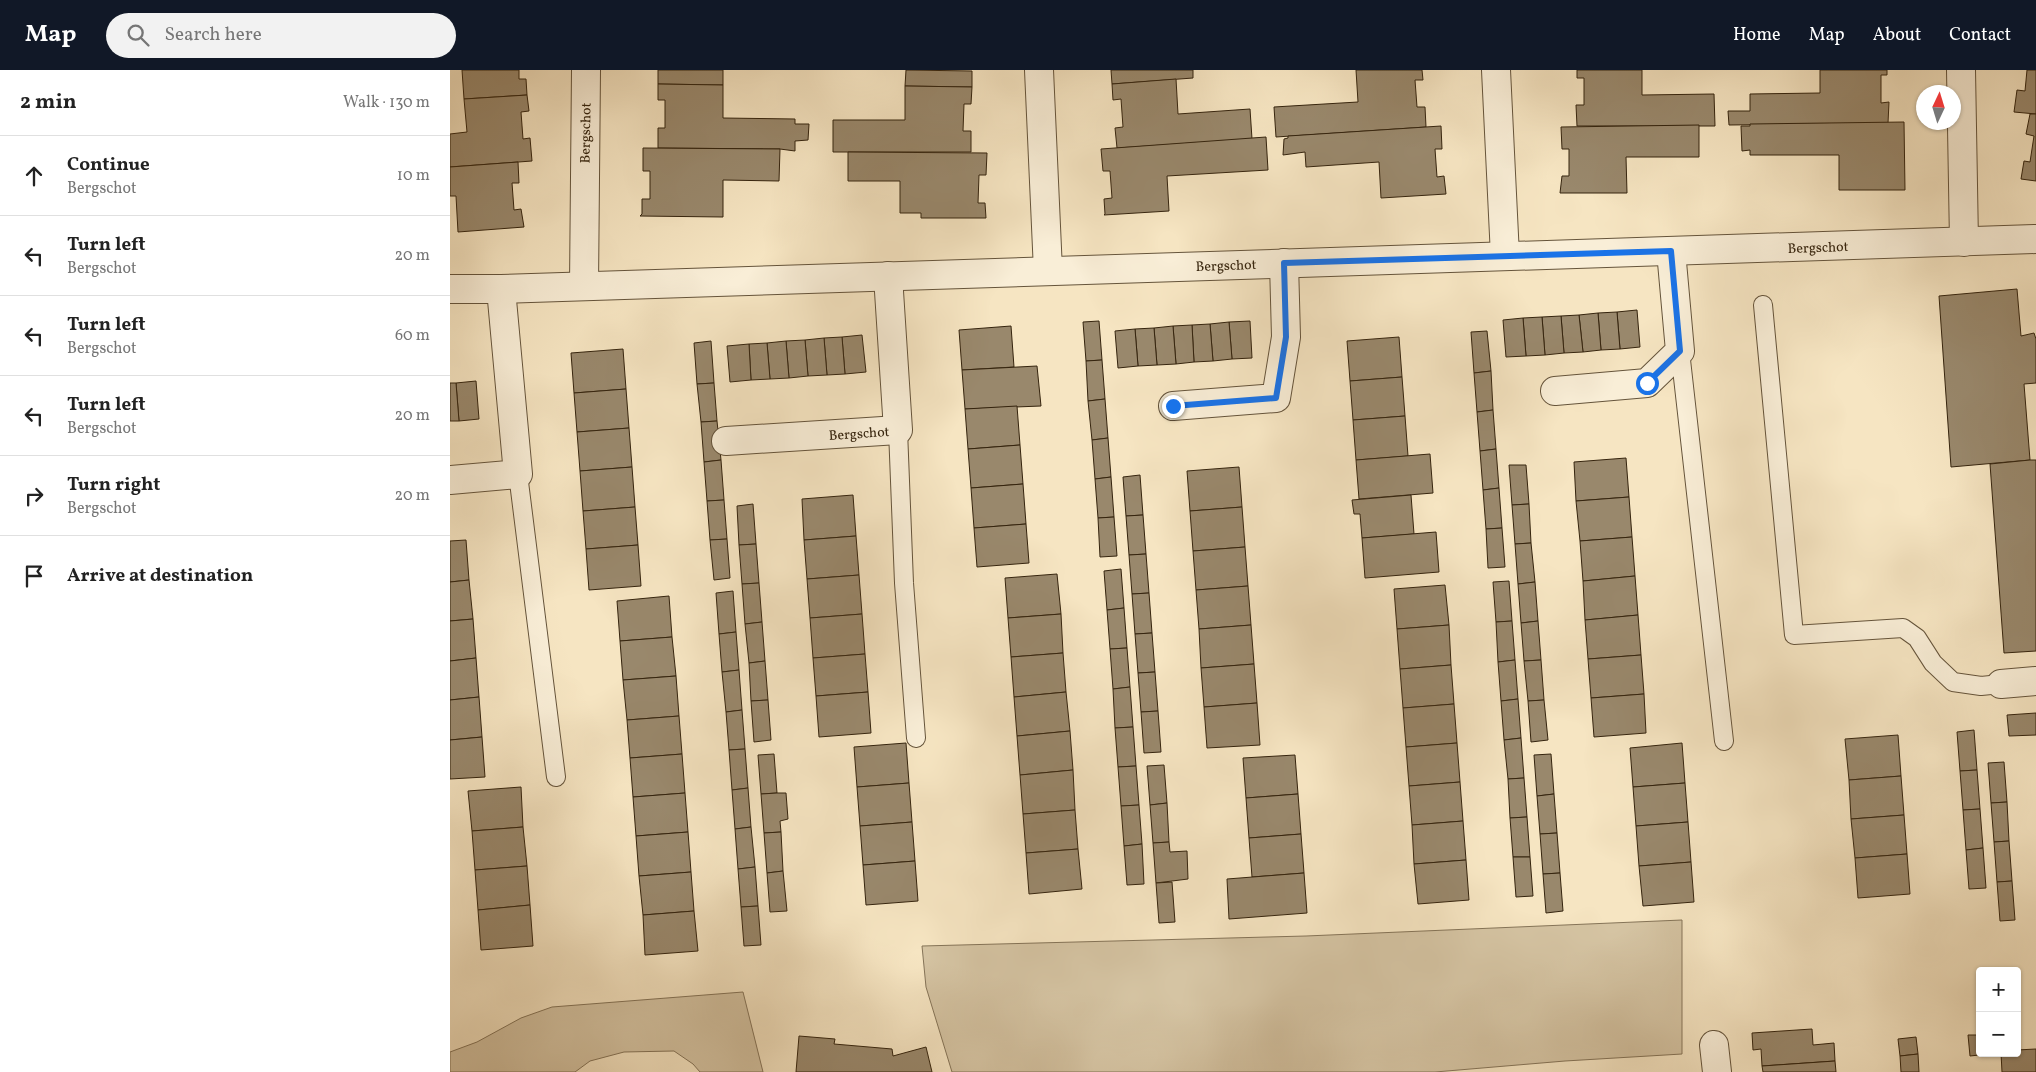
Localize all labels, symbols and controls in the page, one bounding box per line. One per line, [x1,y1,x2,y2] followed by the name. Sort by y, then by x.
[106,13,456,58] search box
[25,18,76,52] text: Map
[124,21,152,49] icon: search
[164,22,262,48] text: Search here
[1733,23,1781,48] text: Home
[1809,23,1845,48] text: Map
[1873,23,1921,48] text: About
[1949,23,2011,48] text: Contact
[1916,85,1961,130] north arrow
[20,88,77,117] text: 2 min
[343,92,430,114] text: Walk · 130 m
[576,102,597,164] street label: Bergschot
[67,152,150,178] text: Continue
[20,162,48,190] icon: ahead
[397,165,430,187] text: 10 m
[67,178,137,200] text: Bergschot
[67,232,146,258] text: Turn left
[1787,238,1849,259] street label: Bergschot
[20,242,48,270] icon: left
[395,245,430,267] text: 20 m
[1195,256,1257,277] street label: Bergschot
[67,258,137,280] text: Bergschot
[67,312,146,338] text: Turn left
[20,322,48,350] icon: left
[395,325,430,347] text: 60 m
[67,338,137,360] text: Bergschot
[1636,372,1659,395] route start
[67,392,146,418] text: Turn left
[1162,395,1185,418] route end
[20,402,48,430] icon: left
[395,405,430,427] text: 20 m
[67,418,137,440] text: Bergschot
[828,423,890,446] street label: Bergschot
[67,472,160,498] text: Turn right
[20,482,48,510] icon: right
[395,485,430,507] text: 20 m
[67,498,137,520] text: Bergschot
[20,562,48,590] icon: arrive
[67,563,253,589] text: Arrive at destination
[1976,967,2021,1057] map controls
[1976,967,2021,1012] button: +
[1976,1012,2021,1057] button: −

